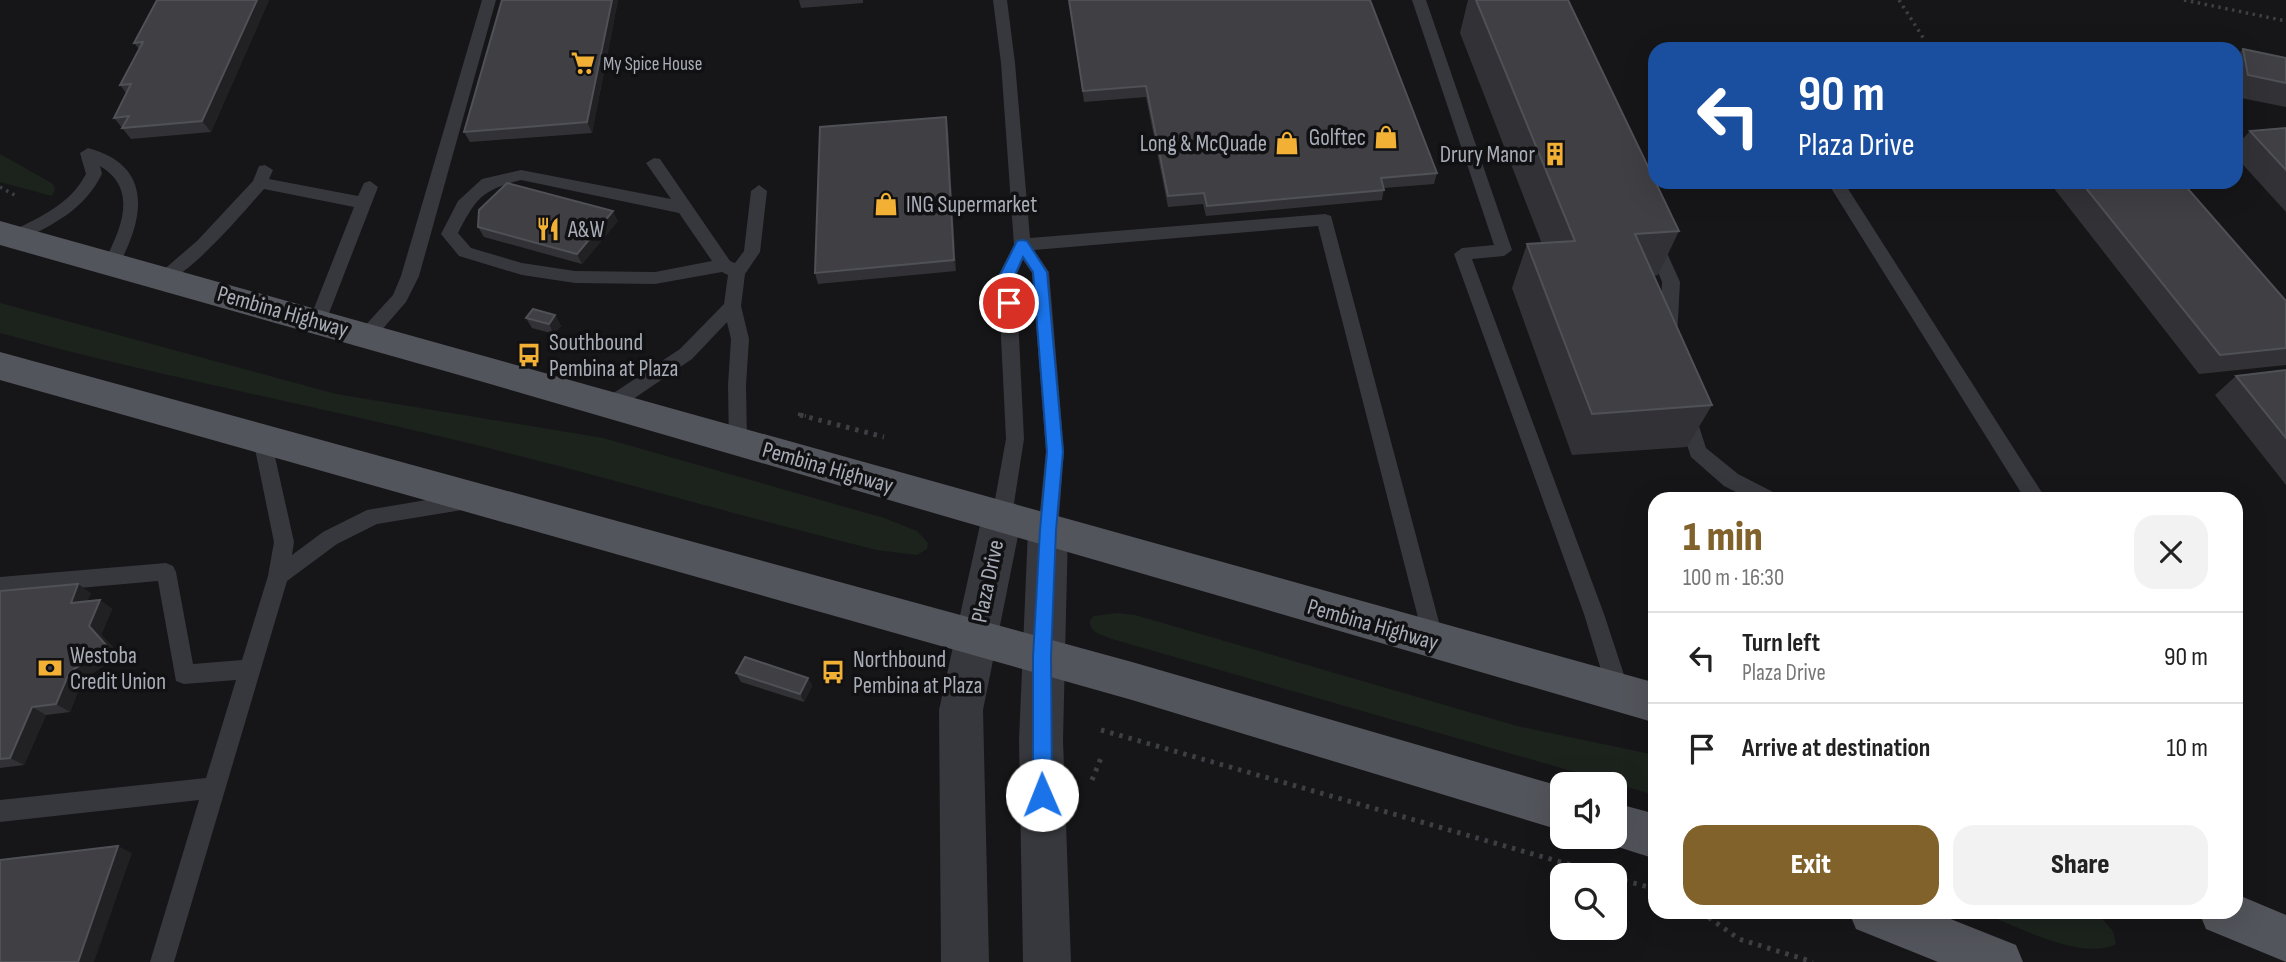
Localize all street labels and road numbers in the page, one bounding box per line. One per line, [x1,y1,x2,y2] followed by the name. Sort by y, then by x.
[214,280,352,344] street label: Pembina Highway
[759,436,897,500] street label: Pembina Highway
[966,537,1010,625] street label: Plaza Drive
[1304,593,1442,657] street label: Pembina Highway

